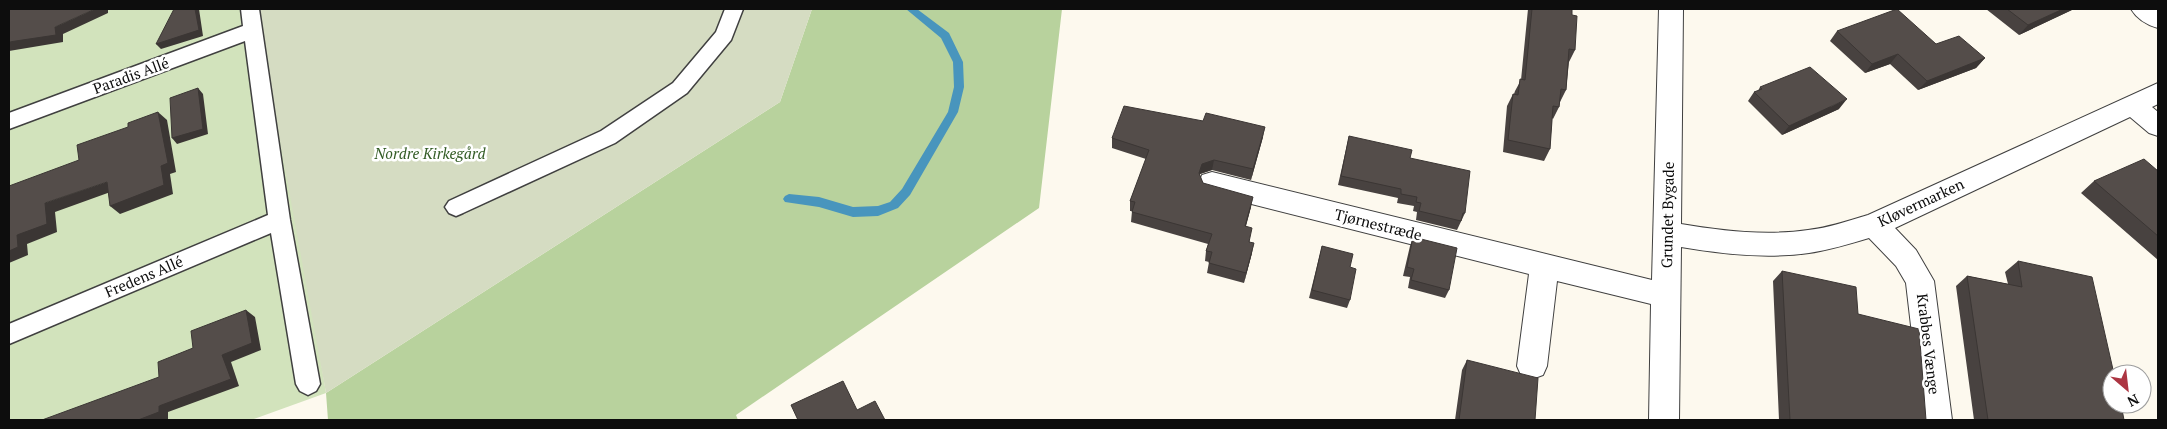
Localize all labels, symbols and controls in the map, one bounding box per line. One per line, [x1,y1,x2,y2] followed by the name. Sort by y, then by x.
[90,52,171,98] street label: Paradis Allé
[374,143,486,163] park label: Nordre Kirkegård
[1656,162,1678,268] street label: Grundet Bygade
[1874,173,1967,231] street label: Kløvermarken
[1332,204,1424,245] street label: Tjørnestræde
[102,251,186,301] street label: Fredens Allé
[1913,292,1945,396] street label: Krabbes Vænge
[2102,364,2152,414] north arrow
[2124,390,2142,412] text: N

